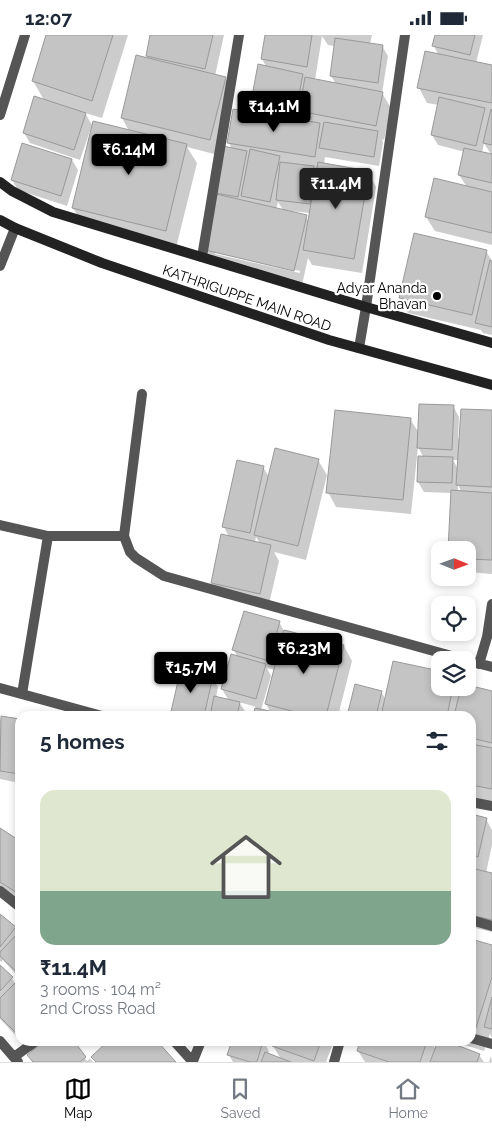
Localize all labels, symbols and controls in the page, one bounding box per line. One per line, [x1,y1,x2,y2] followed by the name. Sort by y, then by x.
[25,7,72,29] text: 12:07
[233,91,315,133] pin: ₹14.1M
[249,97,299,116] text: ₹14.1M
[88,133,170,176] pin: ₹6.14M
[103,140,155,159] text: ₹6.14M
[295,167,377,210] pin: ₹11.4M
[311,174,361,193] text: ₹11.4M
[160,262,334,334] street label: KATHRIGUPPE MAIN ROAD
[337,280,427,312] place label: Adyar Ananda Bhavan
[431,290,443,302] marker: Adyar Ananda Bhavan
[431,541,476,586] north arrow
[431,541,476,696] map controls
[431,596,476,641] button: locate
[263,633,345,675] pin: ₹6.23M
[277,639,331,658] text: ₹6.23M
[150,651,232,694] pin: ₹15.7M
[431,651,476,696] button: layers
[165,658,217,677] text: ₹15.7M
[423,727,451,755] icon: filters
[40,729,125,754] text: 5 homes
[201,822,291,912] icon: home
[40,955,107,980] text: ₹11.4M
[40,980,161,999] text: 3 rooms · 104 m²
[40,999,155,1018] text: 2nd Cross Road
[64,1075,92,1121] tab: Map
[220,1075,260,1121] tab: Saved
[388,1075,428,1121] tab: Home

